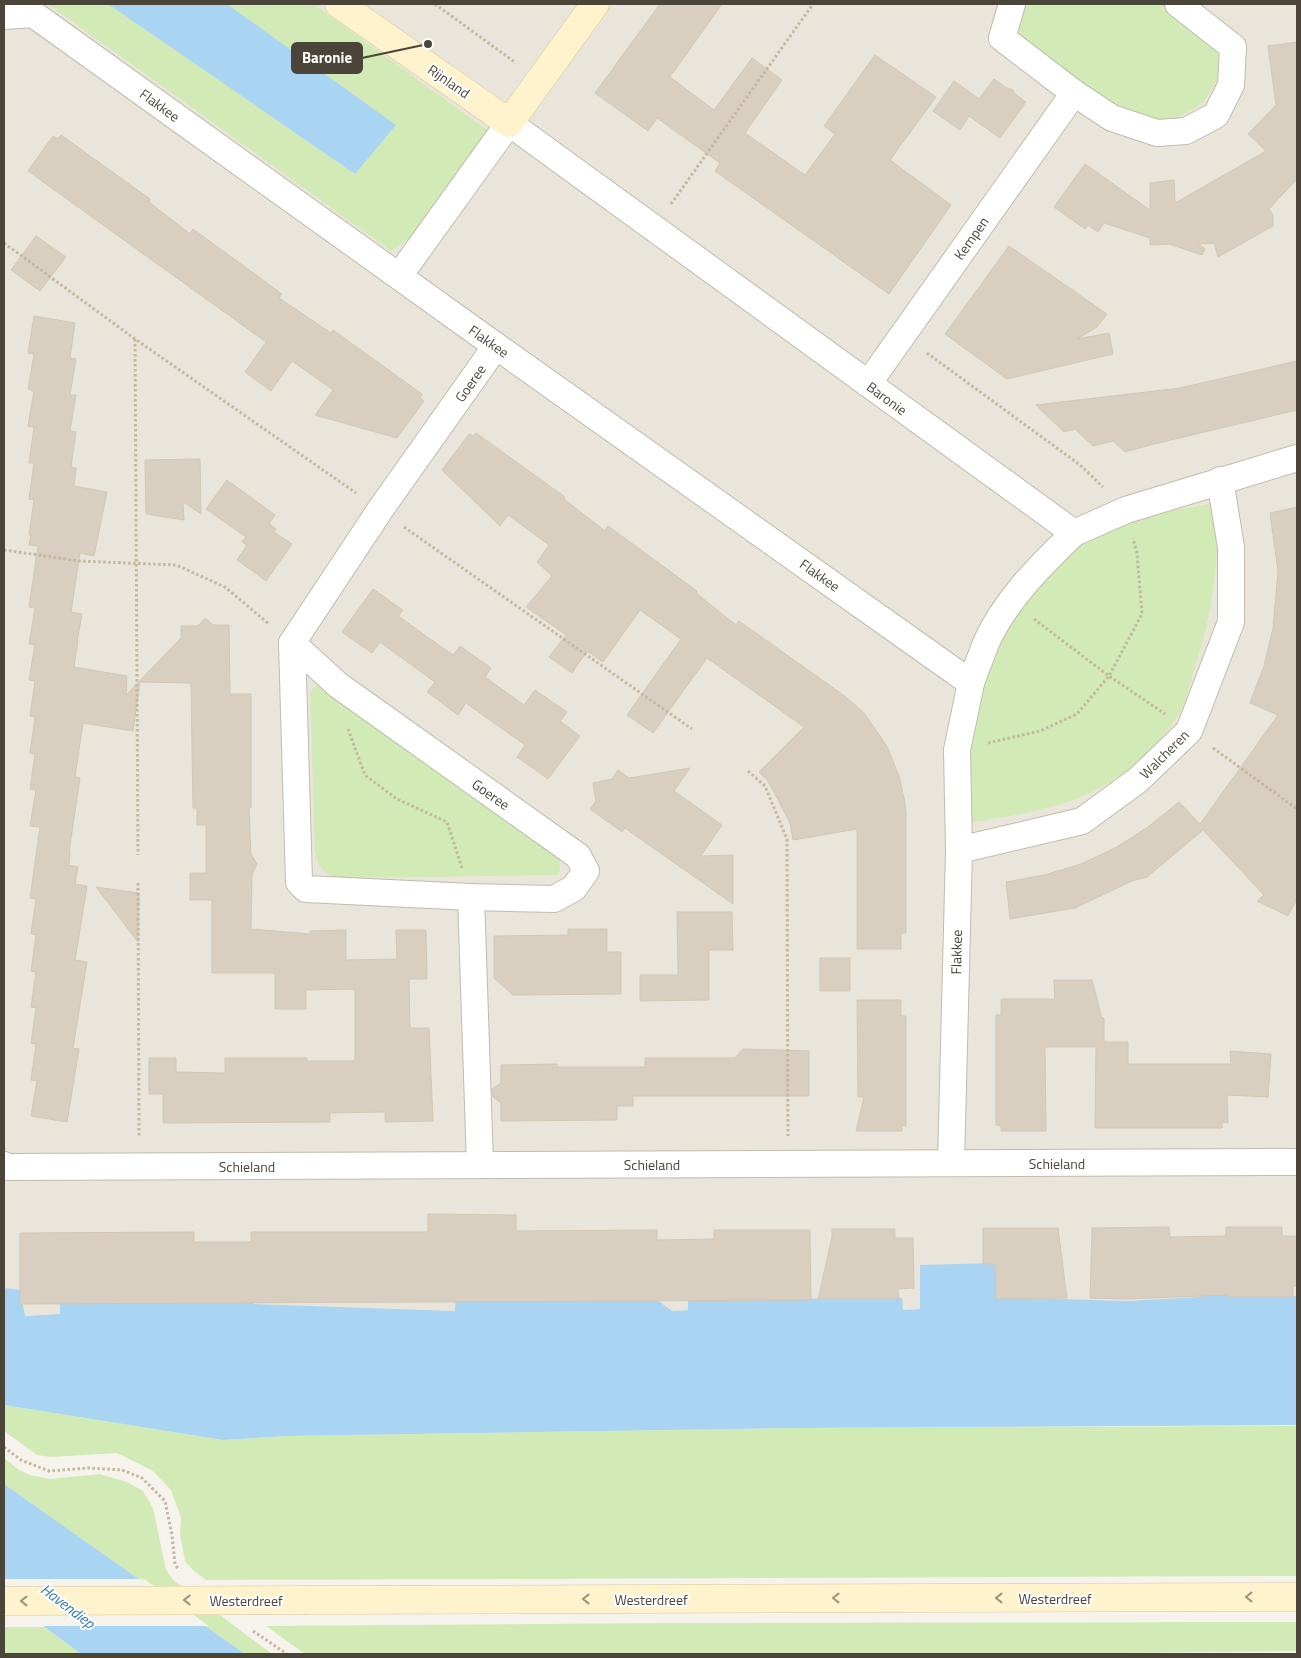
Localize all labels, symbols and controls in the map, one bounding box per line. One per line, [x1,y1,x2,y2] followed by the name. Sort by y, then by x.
[292,43,362,73] callout: Baronie
[302,46,352,69] text: Baronie
[424,59,474,103] street label: Rijnland
[136,83,184,127] street label: Flakkee
[948,212,994,264] street label: Kempen
[465,319,513,363] street label: Flakkee
[449,360,491,406] street label: Goeree
[862,376,912,420] street label: Baronie
[796,553,844,597] street label: Flakkee
[1135,725,1193,783] street label: Walcheren
[468,773,514,815] street label: Goeree
[945,929,967,975] street label: Flakkee
[1029,1153,1085,1174] street label: Schieland
[624,1154,680,1175] street label: Schieland
[219,1156,275,1177] street label: Schieland
[36,1578,100,1634] water label: Havendiep
[1018,1588,1092,1609] street label: Westerdreef
[614,1589,688,1610] street label: Westerdreef
[209,1590,283,1611] street label: Westerdreef
[1244,1592,1252,1602] one-way arrow
[832,1593,840,1603] one-way arrow
[994,1593,1002,1603] one-way arrow
[582,1594,590,1604] one-way arrow
[183,1595,190,1605] one-way arrow
[20,1596,28,1606] one-way arrow

